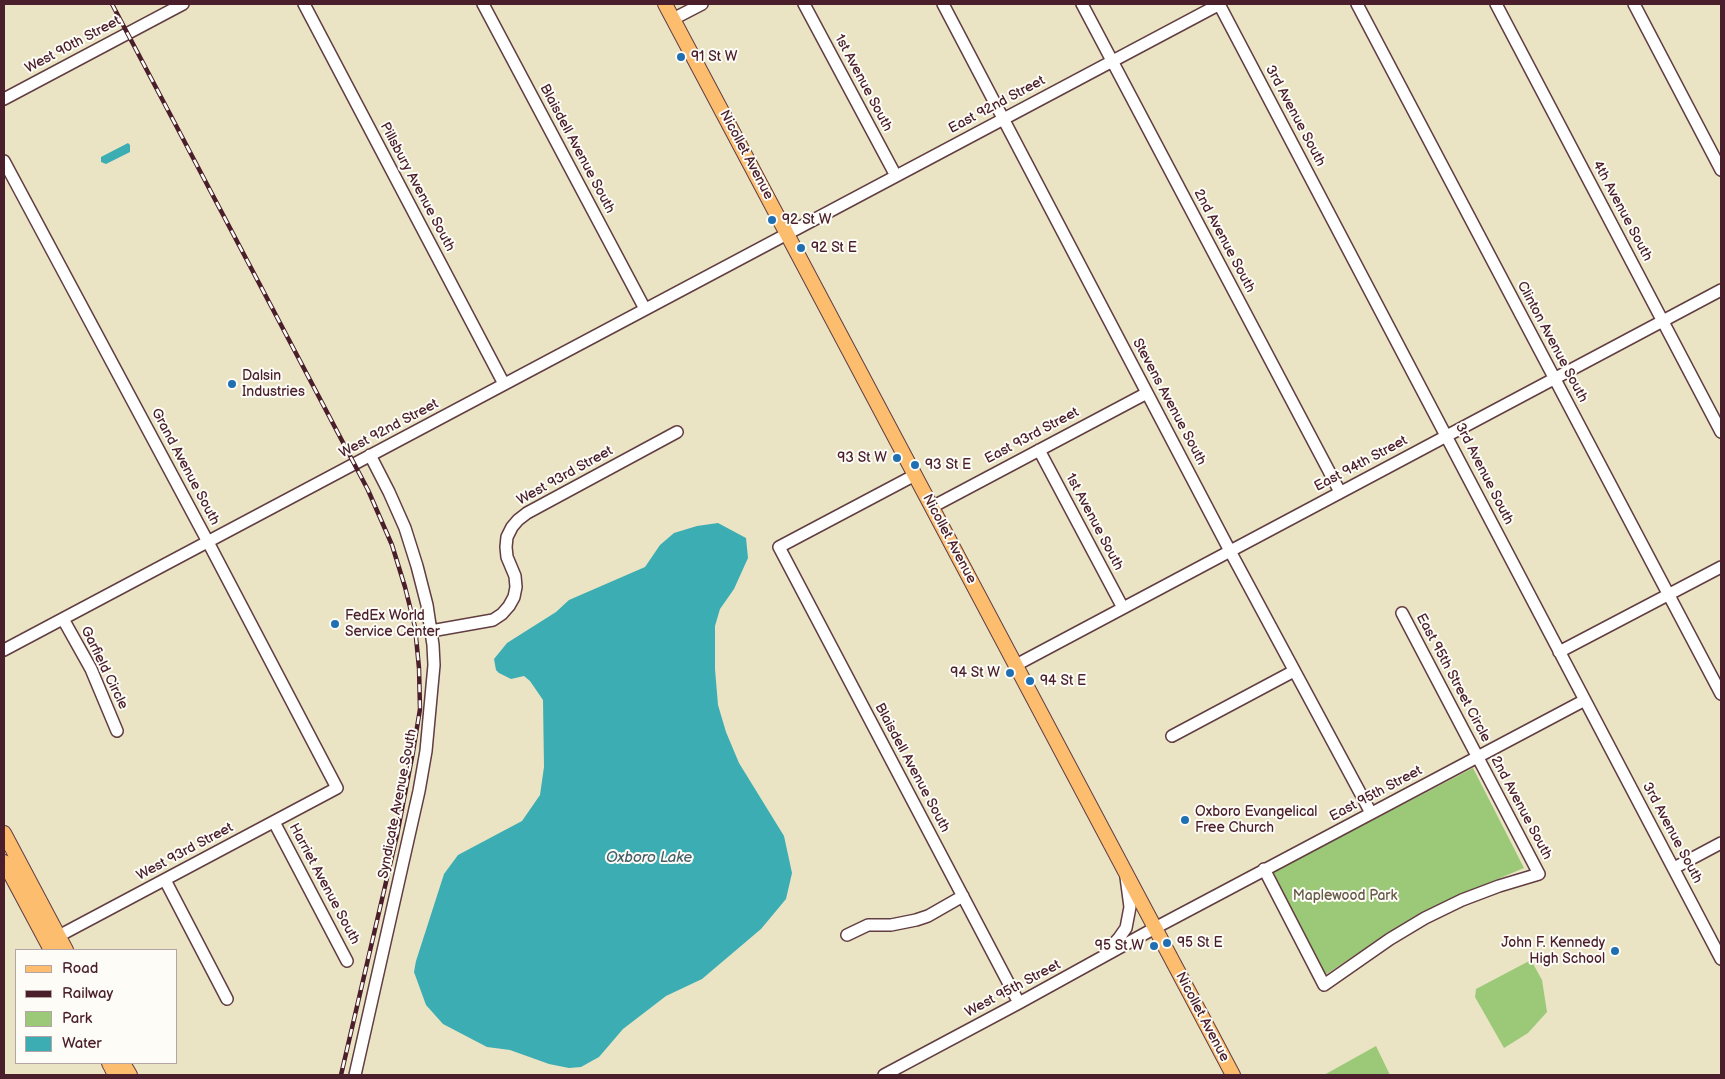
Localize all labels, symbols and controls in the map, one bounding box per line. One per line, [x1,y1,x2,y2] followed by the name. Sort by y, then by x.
[22,13,124,77] street label: West 90th Street
[830,32,896,134] street label: 1st Avenue South
[691,49,738,65] place label: 91 St W
[675,51,687,63] marker: 91 St W
[1261,63,1329,169] street label: 3rd Avenue South
[946,73,1048,137] street label: East 92nd Street
[536,81,618,217] street label: Blaisdell Avenue South
[715,107,777,203] street label: Nicollet Avenue
[376,120,458,254] street label: Pillsbury Avenue South
[1588,158,1656,264] street label: 4th Avenue South
[1190,186,1258,296] street label: 2nd Avenue South
[782,212,831,228] place label: 92 St W
[766,214,778,226] marker: 92 St W
[811,240,857,256] place label: 92 St E
[795,242,807,254] marker: 92 St E
[1513,279,1591,405] street label: Clinton Avenue South
[1129,336,1209,468] street label: Stevens Avenue South
[242,368,305,401] place label: Dalsin Industries
[226,378,238,390] marker: Dalsin Industries
[337,396,441,462] street label: West 92nd Street
[982,404,1082,468] street label: East 93rd Street
[147,406,223,528] street label: Grand Avenue South
[1451,420,1517,528] street label: 3rd Avenue South
[1312,432,1410,496] street label: East 94th Street
[514,443,616,509] street label: West 93rd Street
[837,450,887,466] place label: 93 St W
[891,452,903,464] marker: 93 St W
[925,457,971,473] place label: 93 St E
[909,459,921,471] marker: 93 St E
[1061,471,1127,573] street label: 1st Avenue South
[918,491,980,587] street label: Nicollet Avenue
[345,608,440,640] place label: FedEx World Service Center
[1412,611,1494,745] street label: East 95th Street Circle
[329,618,341,630] marker: FedEx World Service Center
[77,624,131,712] street label: Garfield Circle
[950,665,1000,681] place label: 94 St W
[1004,667,1016,679] marker: 94 St W
[1040,673,1086,689] place label: 94 St E
[1024,675,1036,687] marker: 94 St E
[871,700,953,836] street label: Blaisdell Avenue South
[375,728,421,880] street label: Syndicate Avenue South
[1487,753,1555,863] street label: 2nd Avenue South
[1327,763,1425,825] street label: East 95th Street
[1638,780,1706,886] street label: 3rd Avenue South
[1195,804,1317,836] place label: Oxboro Evangelical Free Church
[1179,814,1191,826] marker: Oxboro Evangelical Free Church
[134,819,236,885] street label: West 93rd Street
[285,821,363,947] street label: Harriet Avenue South
[606,849,692,867] water label: Oxboro Lake
[1293,888,1397,904] park label: Maplewood Park
[1177,935,1223,951] place label: 95 St E
[1501,935,1605,968] place label: John F. Kennedy High School
[1161,937,1173,949] marker: 95 St E
[1095,938,1144,954] place label: 95 St W
[1148,940,1160,952] marker: 95 St W
[1609,945,1621,957] marker: John F. Kennedy High School
[15,949,178,1064] legend
[962,957,1064,1021] street label: West 95th Street
[62,959,98,978] text: Road
[1171,969,1233,1065] street label: Nicollet Avenue
[62,984,113,1003] text: Railway
[62,1009,92,1028] text: Park
[62,1034,102,1053] text: Water

